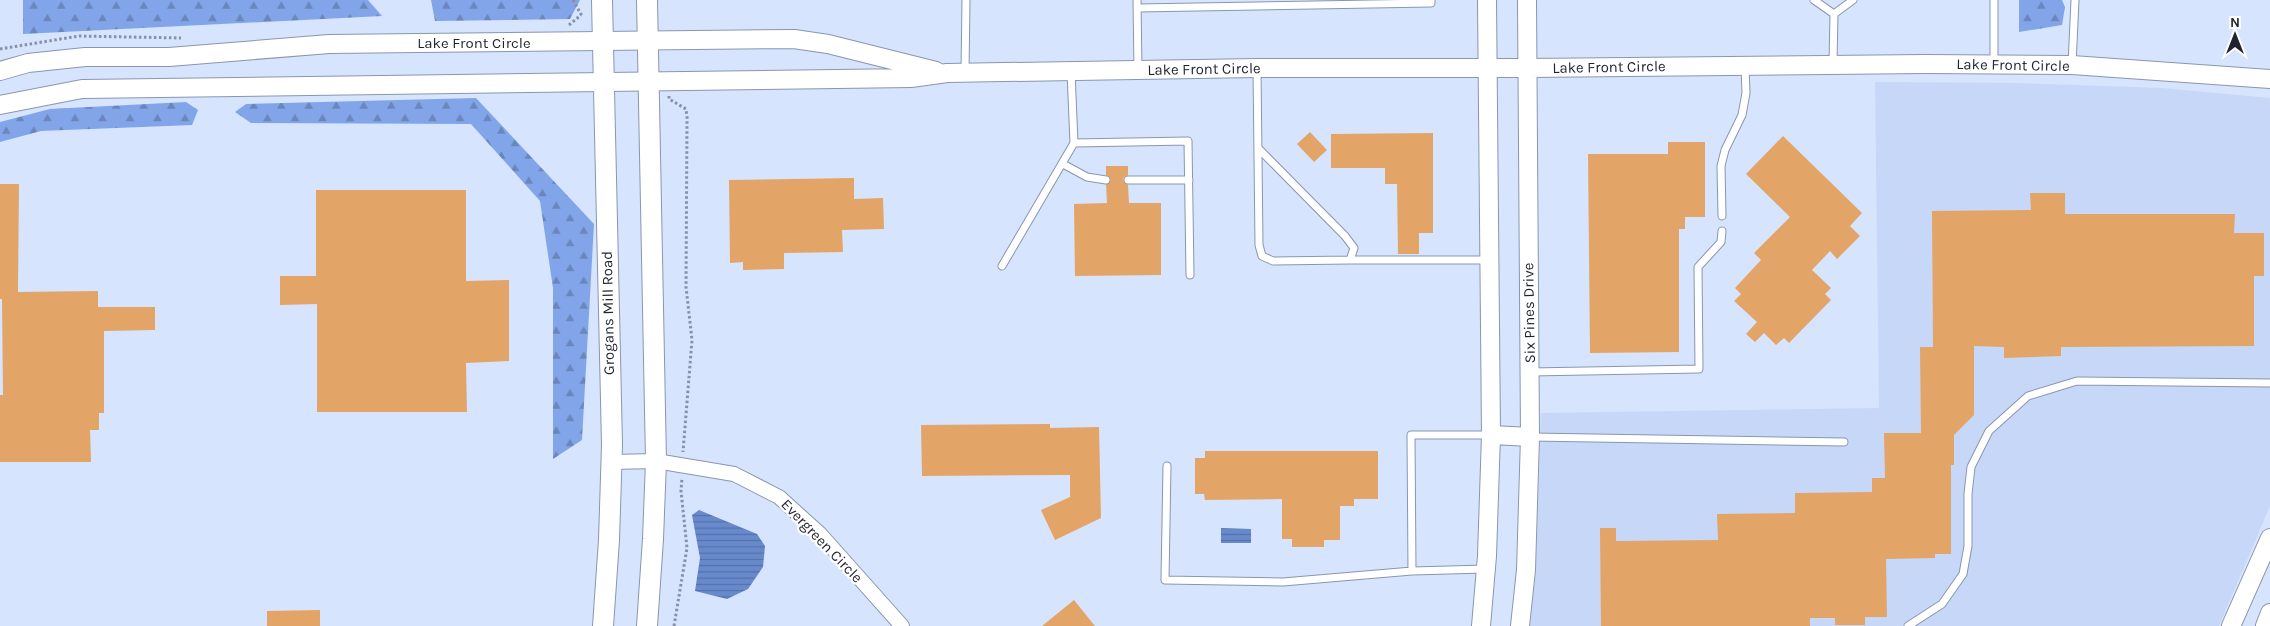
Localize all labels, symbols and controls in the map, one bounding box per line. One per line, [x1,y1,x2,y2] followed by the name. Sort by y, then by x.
[2210,10,2260,60] north arrow
[2230,14,2240,31] text: N
[417,34,531,52] street label: Lake Front Circle
[1956,55,2070,75] street label: Lake Front Circle
[1552,57,1666,77] street label: Lake Front Circle
[1147,59,1261,79] street label: Lake Front Circle
[598,251,618,375] street label: Grogans Mill Road
[1519,262,1539,364] street label: Six Pines Drive
[777,495,867,587] street label: Evergreen Circle

